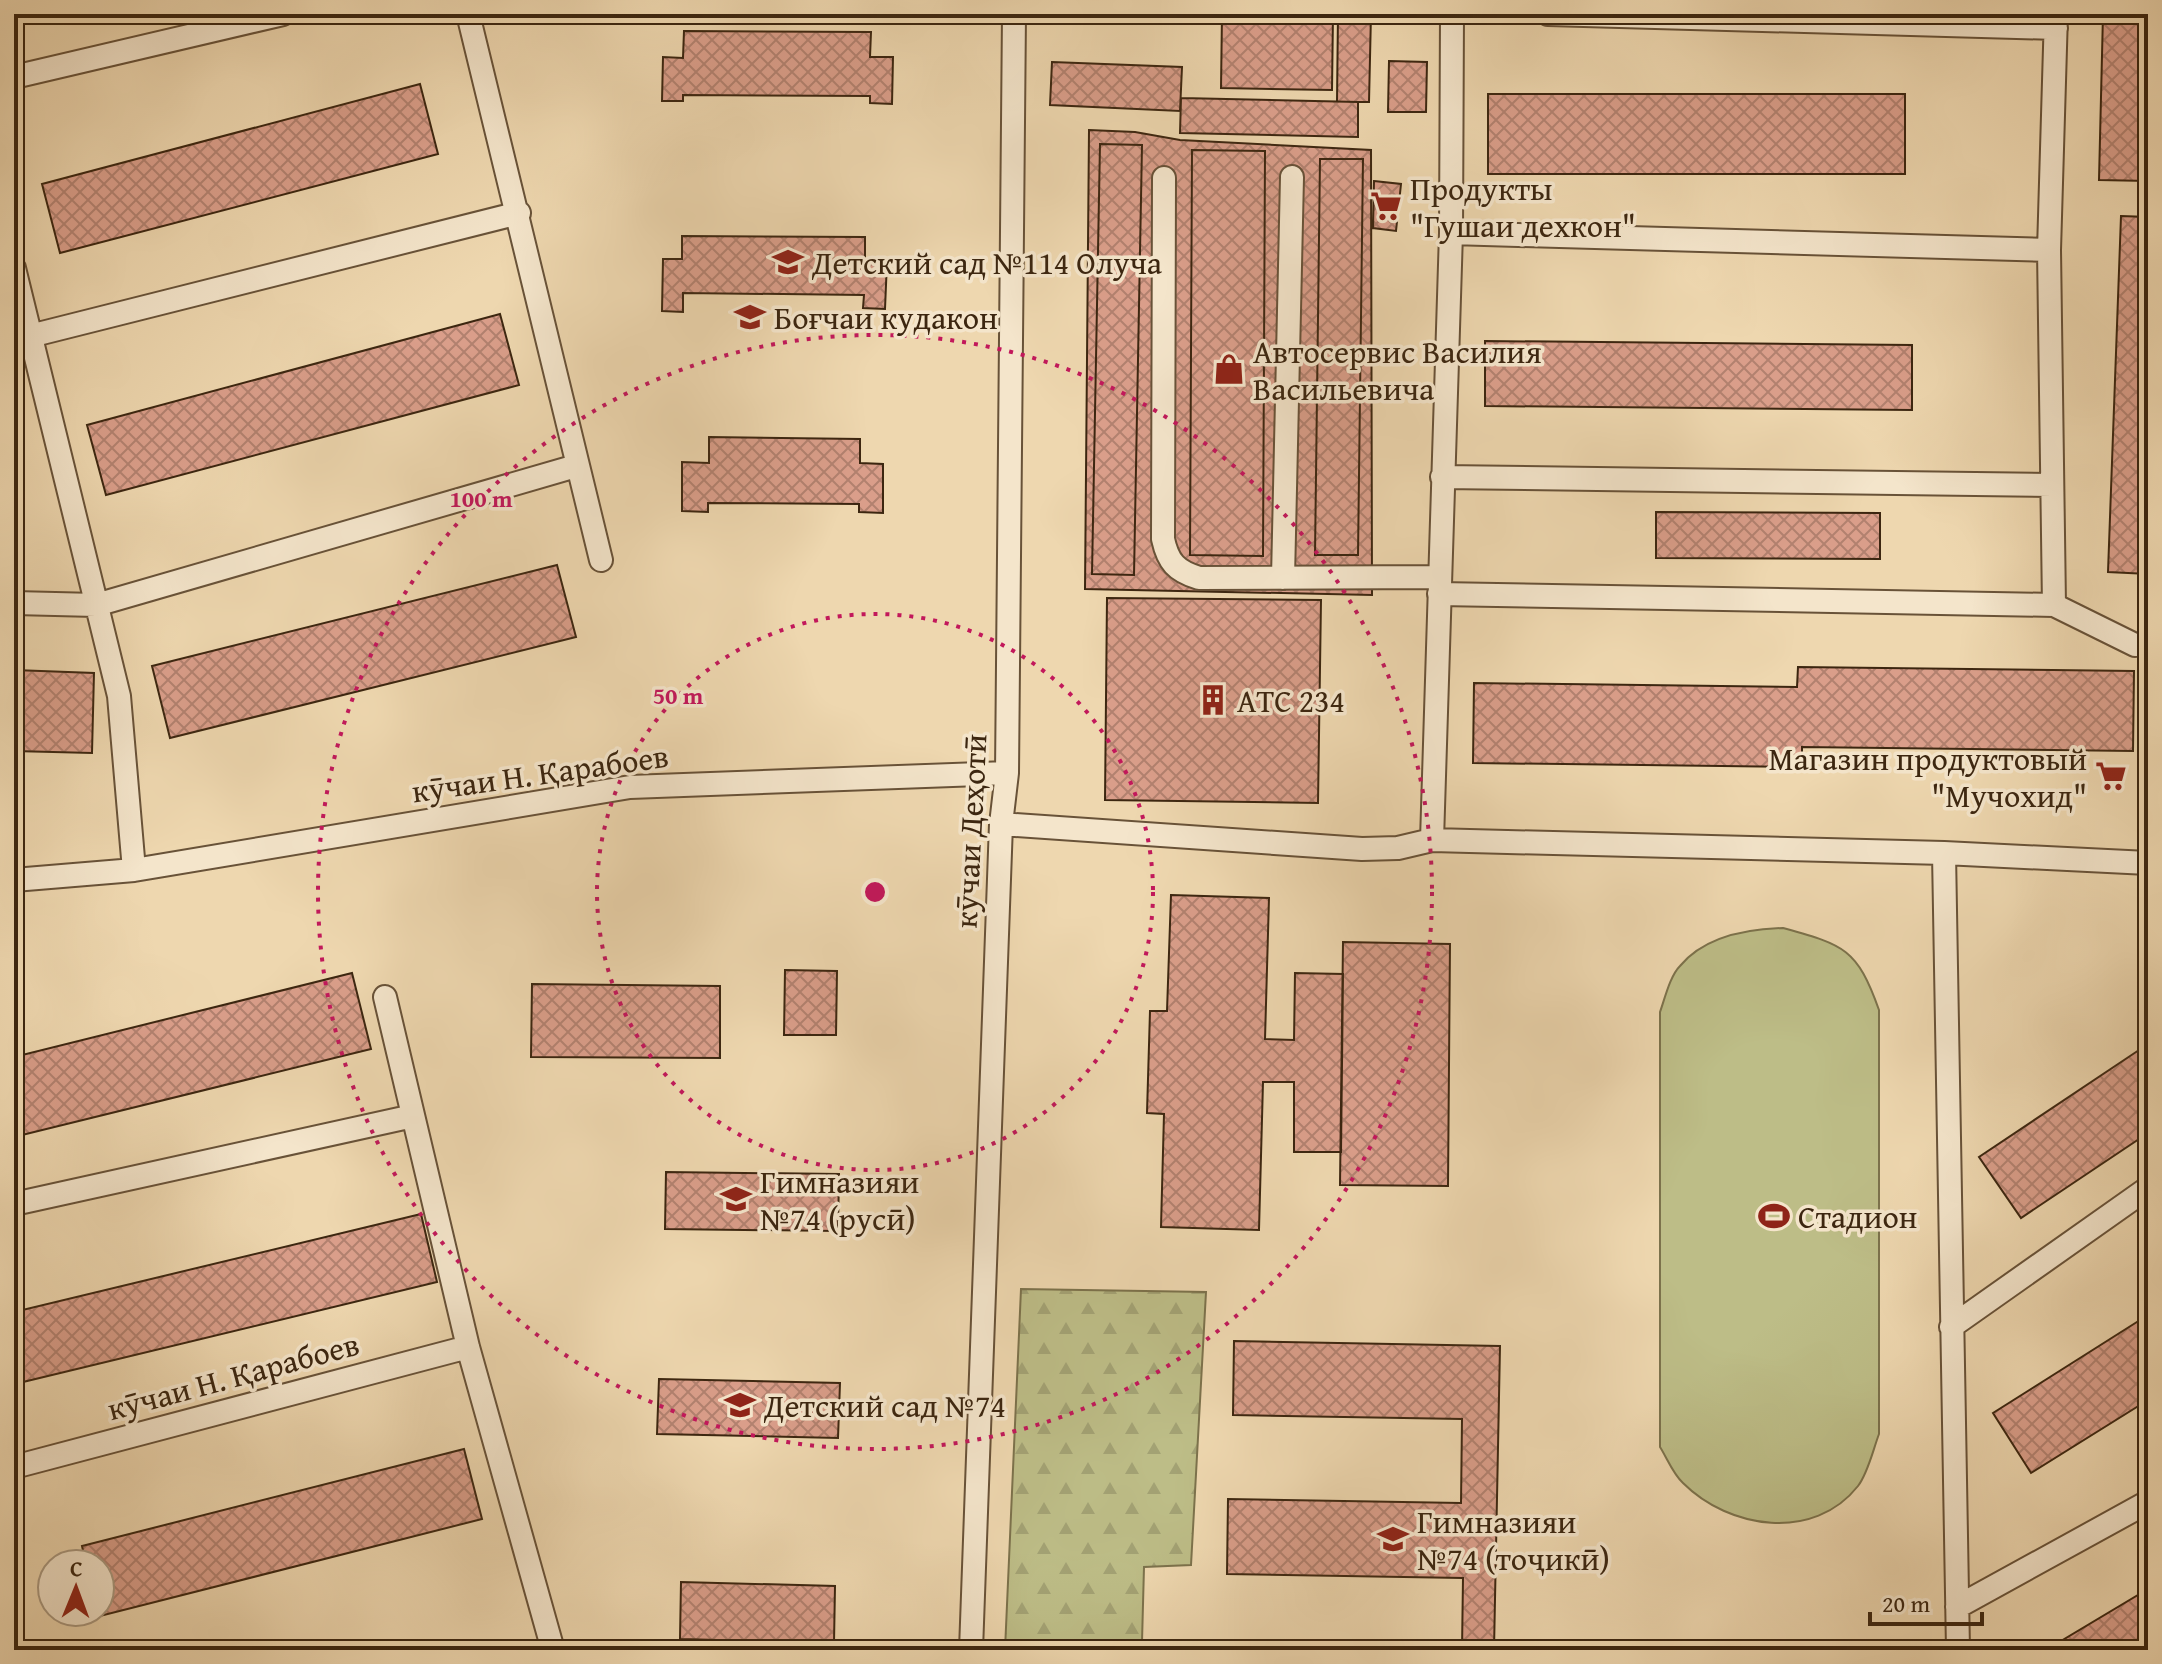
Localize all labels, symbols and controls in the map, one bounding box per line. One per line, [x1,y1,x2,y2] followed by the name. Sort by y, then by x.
[1410,165,1636,249] place label: Продукты "Гушаи дехкон"
[1369,189,1403,223] supermarket icon: Продукты "Гушаи дехкон"
[811,239,1163,286] place label: Детский сад №114 Олуча
[771,245,805,279] school or university icon: Детский сад №114 Олуча
[774,294,998,341] place label: Боғчаи кудакон
[733,300,767,334] school or university icon: Боғчаи кудакон
[1253,328,1542,412] place label: Автосервис Василия Васильевича
[1212,352,1246,386] shop icon: Автосервис Василия Васильевича
[449,481,513,516] text: 100 m
[1237,677,1345,724] place label: АТС 234
[653,678,704,713] text: 50 m
[1196,683,1230,717] building icon: АТС 234
[409,732,671,814] street label: кӯчаи Н. Қарабоев
[941,733,999,929] street label: кӯчаи Деҳотӣ
[1768,735,2087,819] place label: Магазин продуктовый "Мучохид"
[2094,759,2128,793] supermarket icon: Магазин продуктовый "Мучохид"
[861,878,889,906] centre of rings
[760,1158,919,1242] place label: Гимназияи №74 (русӣ)
[719,1182,753,1216] school or university icon: Гимназияи №74 (русӣ)
[1798,1193,1917,1240] place label: Стадион
[1757,1199,1791,1233] sports icon: Стадион
[102,1320,364,1432] street label: кӯчаи Н. Қарабоев
[763,1382,1006,1429] place label: Детский сад №74
[723,1388,757,1422] school or university icon: Детский сад №74
[1417,1498,1610,1582] place label: Гимназияи №74 (тоҷикӣ)
[1376,1522,1410,1556] school or university icon: Гимназияи №74 (тоҷикӣ)
[36,1548,116,1628] north arrow
[70,1552,83,1584] text: С
[1870,1576,1982,1626] scale bar
[1882,1586,1930,1621] text: 20 m

